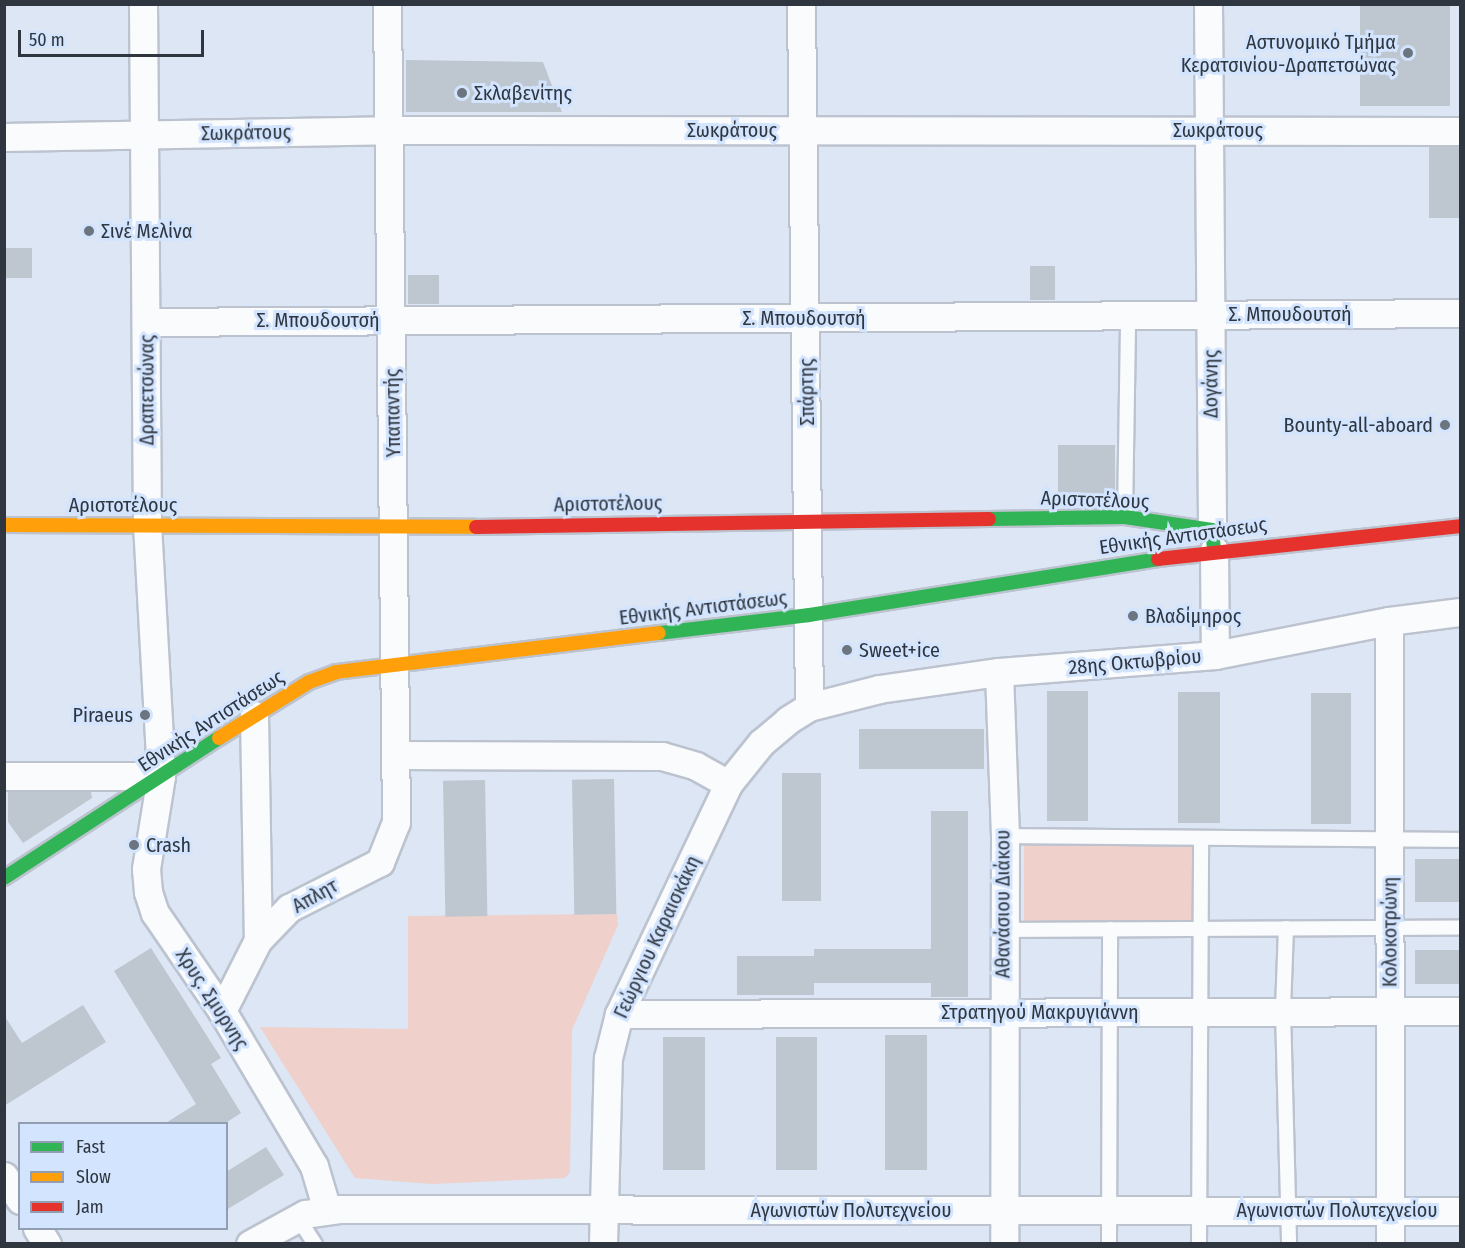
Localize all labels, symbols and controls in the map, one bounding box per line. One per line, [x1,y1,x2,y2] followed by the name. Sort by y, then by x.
[21,18,207,56] scale bar
[29,29,65,51] text: 50 m
[1181,30,1396,77] place label: Αστυνομικό Τμήμα Κερατσινίου-Δραπετσώνας
[1401,46,1415,60] marker: Αστυνομικό Τμήμα Κερατσινίου-Δραπετσώνας
[474,81,572,105] place label: Σκλαβενίτης
[455,86,469,100] marker: Σκλαβενίτης
[687,118,777,142] street label: Σωκράτους
[1173,118,1263,142] street label: Σωκράτους
[201,120,291,146] street label: Σωκράτους
[101,219,192,243] place label: Σινέ Μελίνα
[82,224,96,238] marker: Σινέ Μελίνα
[1228,302,1352,326] street label: Σ. Μπουδουτσή
[742,306,866,330] street label: Σ. Μπουδουτσή
[256,308,380,332] street label: Σ. Μπουδουτσή
[135,335,159,445] street label: Δραπετσώνας
[1199,350,1223,418] street label: Δογάνης
[794,358,820,426] street label: Σπάρτης
[380,369,406,457] street label: Υπαπαντής
[1284,413,1433,437] place label: Bounty-all-aboard
[1438,418,1452,432] marker: Bounty-all-aboard
[1040,486,1150,514] street label: Αριστοτέλους
[554,491,662,517] street label: Αριστοτέλους
[69,493,177,517] street label: Αριστοτέλους
[1098,512,1268,560] street label: Εθνικής Αντιστάσεως
[618,586,788,630] street label: Εθνικής Αντιστάσεως
[1145,604,1241,628] place label: Βλαδίμηρος
[1126,609,1140,623] marker: Βλαδίμηρος
[859,638,940,662] place label: Sweet+ice
[840,643,854,657] marker: Sweet+ice
[1067,644,1203,680] street label: 28ης Οκτωβρίου
[134,665,288,777] street label: Εθνικής Αντιστάσεως
[72,703,133,727] place label: Piraeus
[138,708,152,722] marker: Piraeus
[991,830,1015,978] street label: Αθανάσιου Διάκου
[146,833,191,857] place label: Crash
[127,838,141,852] marker: Crash
[609,852,705,1022] street label: Γεώργιου Καραισκάκη
[288,874,342,918] street label: Απλητ
[1378,877,1402,987] street label: Κολοκοτρώνη
[170,944,254,1054] street label: Χρυς. Σμυρνης
[941,1000,1139,1024] street label: Στρατηγού Μακρυγιάννη
[18,1122,228,1230] legend
[76,1136,105,1158] text: Fast
[76,1166,111,1188] text: Slow
[76,1196,104,1218] text: Jam
[750,1198,952,1222] street label: Αγωνιστών Πολυτεχνείου
[1236,1198,1438,1222] street label: Αγωνιστών Πολυτεχνείου

